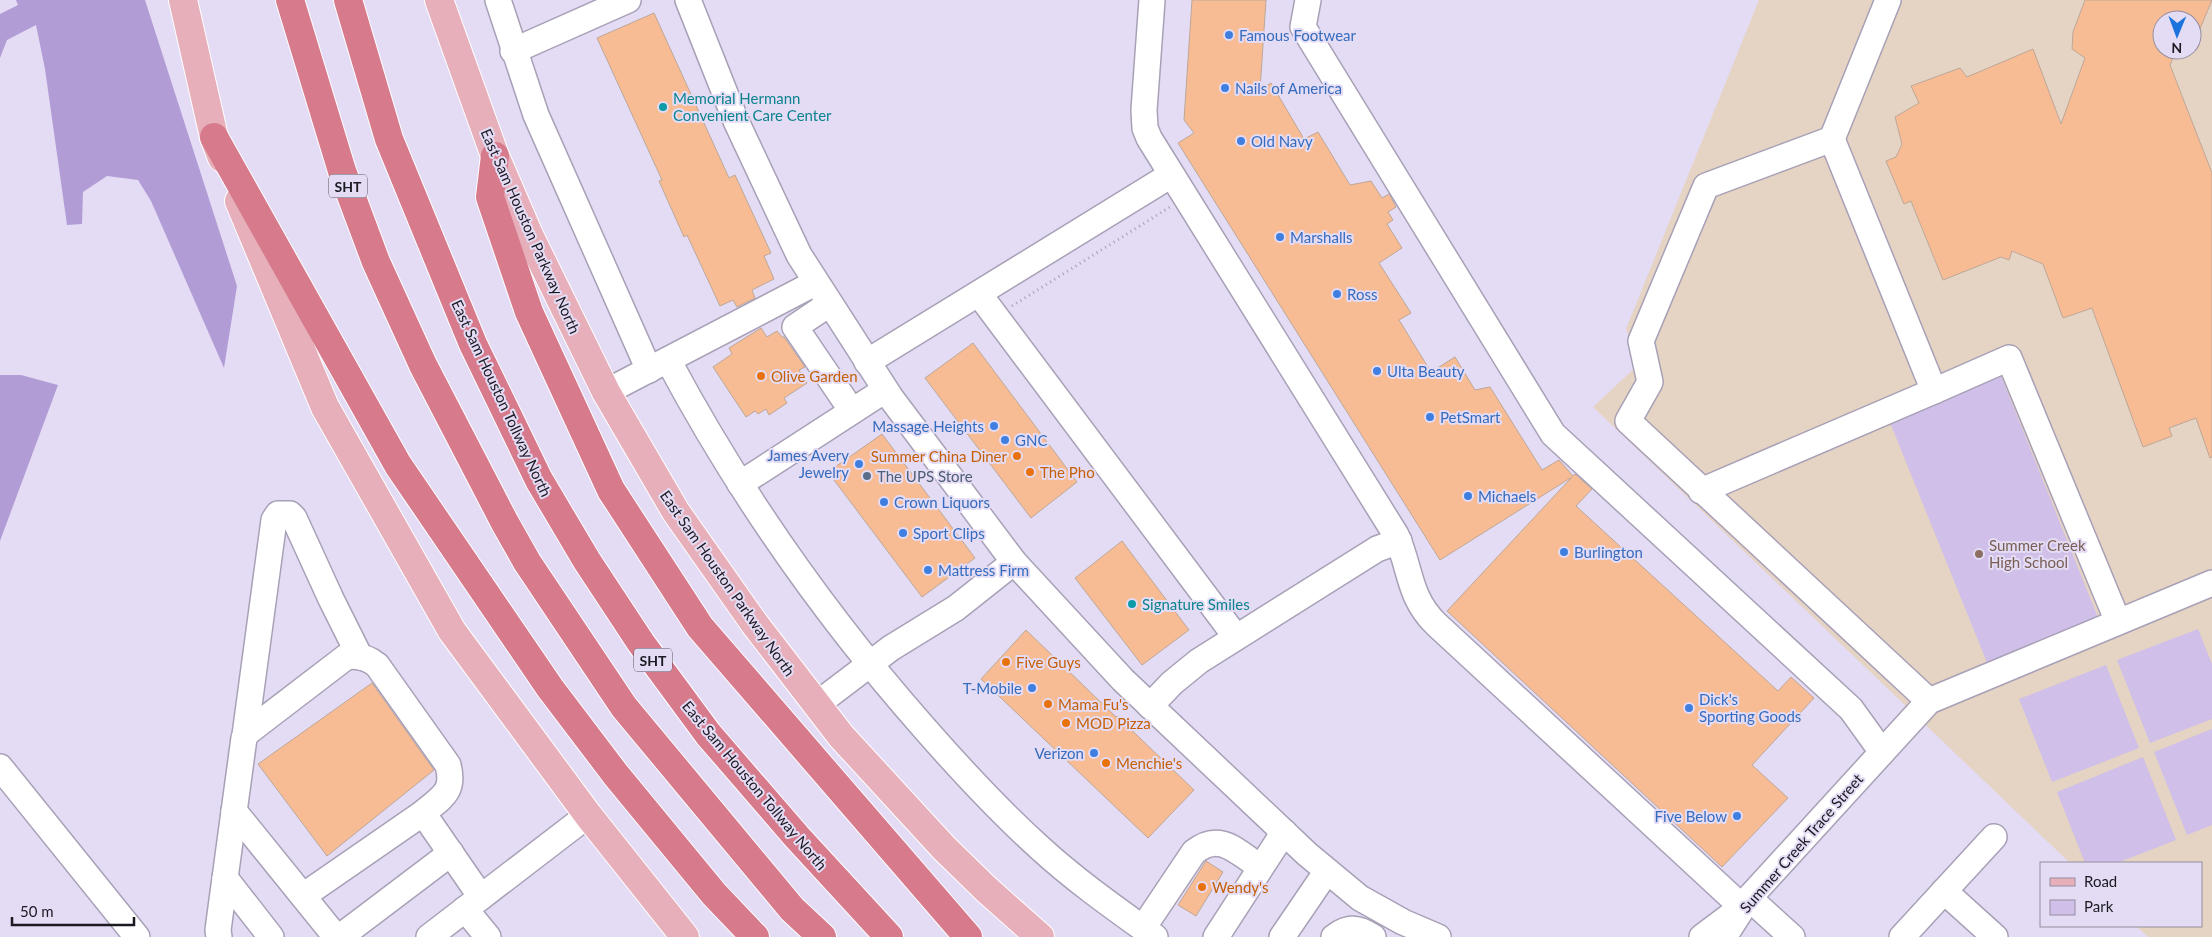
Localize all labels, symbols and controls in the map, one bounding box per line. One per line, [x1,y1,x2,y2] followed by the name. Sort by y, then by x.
[2152,10,2202,60] north arrow
[1239,26,1357,44] place label: Famous Footwear
[1223,29,1235,41] marker: Famous Footwear
[2171,40,2182,57] text: N
[1235,79,1342,97] place label: Nails of America
[1219,82,1231,94] marker: Nails of America
[673,89,832,124] place label: Memorial Hermann Convenient Care Center
[657,101,669,113] marker: Memorial Hermann Convenient Care Center
[478,126,584,336] street label: East Sam Houston Parkway North
[1251,132,1313,150] place label: Old Navy
[1235,135,1247,147] marker: Old Navy
[329,175,367,198] road number: SHT
[1290,228,1352,246] place label: Marshalls
[1274,231,1286,243] marker: Marshalls
[1347,285,1377,303] place label: Ross
[1331,288,1343,300] marker: Ross
[448,297,556,499] street label: East Sam Houston Tollway North
[1387,362,1465,380] place label: Ulta Beauty
[1371,365,1383,377] marker: Ulta Beauty
[771,367,858,385] place label: Olive Garden
[755,370,767,382] marker: Olive Garden
[1440,408,1501,426] place label: PetSmart
[1424,411,1436,423] marker: PetSmart
[872,417,984,435] place label: Massage Heights
[988,420,1000,432] marker: Massage Heights
[1015,431,1047,449] place label: GNC
[999,434,1011,446] marker: GNC
[767,446,849,481] place label: James Avery Jewelry
[871,447,1008,465] place label: Summer China Diner
[1011,450,1023,462] marker: Summer China Diner
[853,458,865,470] marker: James Avery Jewelry
[1040,463,1095,481] place label: The Pho
[1024,466,1036,478] marker: The Pho
[877,467,973,485] place label: The UPS Store
[861,470,873,482] marker: The UPS Store
[657,487,799,679] street label: East Sam Houston Parkway North
[1478,487,1536,505] place label: Michaels
[1462,490,1474,502] marker: Michaels
[894,493,990,511] place label: Crown Liquors
[878,496,890,508] marker: Crown Liquors
[913,524,985,542] place label: Sport Clips
[897,527,909,539] marker: Sport Clips
[1989,536,2086,571] place label: Summer Creek High School
[1574,543,1643,561] place label: Burlington
[1558,546,1570,558] marker: Burlington
[1973,548,1985,560] marker: Summer Creek High School
[938,561,1029,579] place label: Mattress Firm
[922,564,934,576] marker: Mattress Firm
[1142,595,1250,613] place label: Signature Smiles
[1126,598,1138,610] marker: Signature Smiles
[634,648,672,672] road number: SHT
[1016,653,1081,671] place label: Five Guys
[1000,656,1012,668] marker: Five Guys
[963,679,1022,697] place label: T-Mobile
[1026,682,1038,694] marker: T-Mobile
[1699,690,1801,725] place label: Dick's Sporting Goods
[1058,695,1129,713] place label: Mama Fu's
[679,697,831,873] street label: East Sam Houston Tollway North
[1042,698,1054,710] marker: Mama Fu's
[1683,702,1695,714] marker: Dick's Sporting Goods
[1076,714,1151,732] place label: MOD Pizza
[1060,717,1072,729] marker: MOD Pizza
[1034,744,1084,762] place label: Verizon
[1088,747,1100,759] marker: Verizon
[1116,754,1182,772] place label: Menchie's
[1100,757,1112,769] marker: Menchie's
[1736,769,1867,916] street label: Summer Creek Trace Street
[1654,807,1727,825] place label: Five Below
[1731,810,1743,822] marker: Five Below
[2040,862,2202,927] legend
[2084,872,2117,890] text: Road
[1212,878,1269,896] place label: Wendy's
[1196,881,1208,893] marker: Wendy's
[12,894,135,926] scale bar
[2084,897,2114,915] text: Park
[20,902,54,920] text: 50 m

